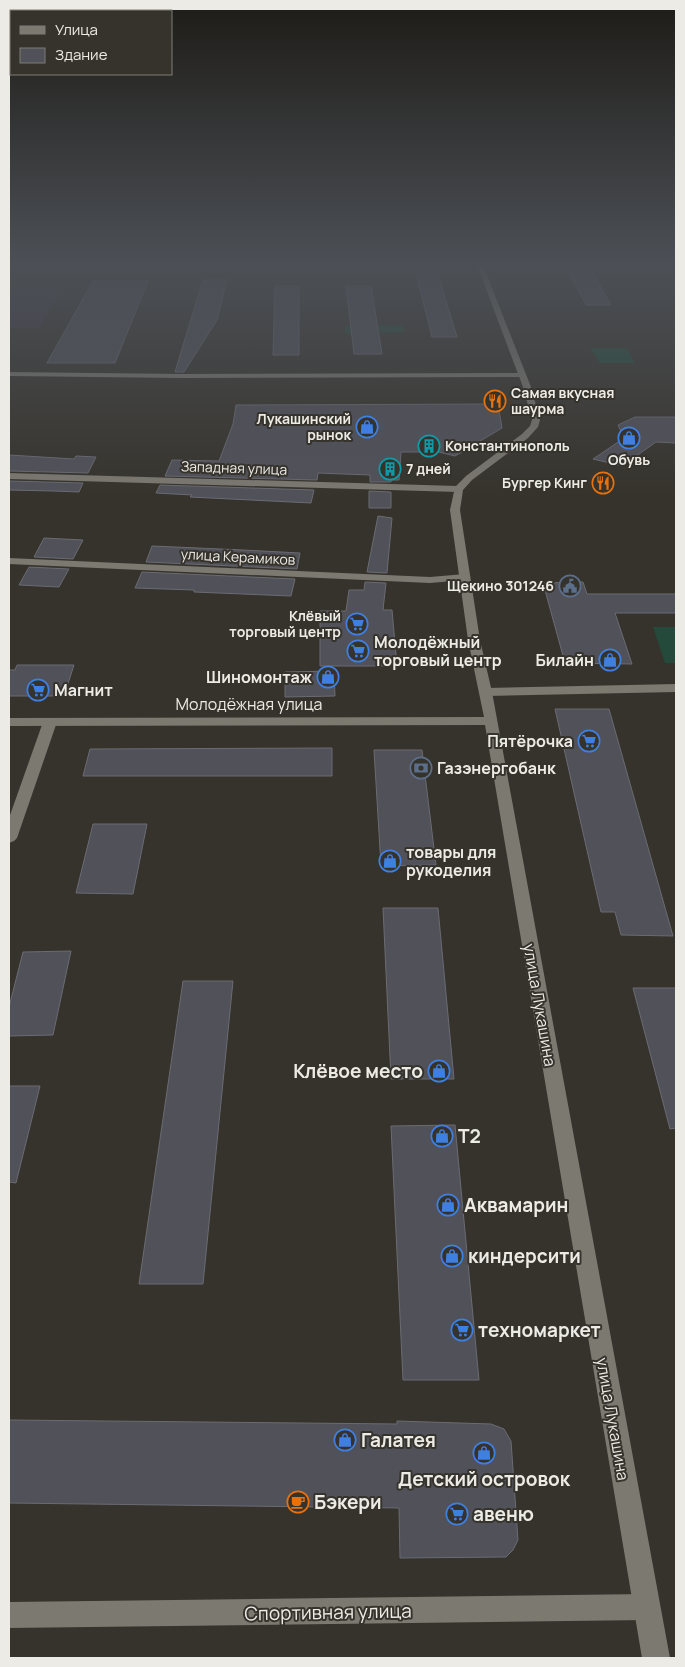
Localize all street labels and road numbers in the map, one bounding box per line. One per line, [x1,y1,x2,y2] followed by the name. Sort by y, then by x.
[181,456,288,479] street label: Западная улица
[180,544,296,569] street label: улица Керамиков
[176,693,322,715] street label: Молодёжная улица
[518,942,562,1068] street label: улица Лукашина
[591,1356,635,1482] street label: улица Лукашина
[244,1598,412,1626] street label: Спортивная улица

